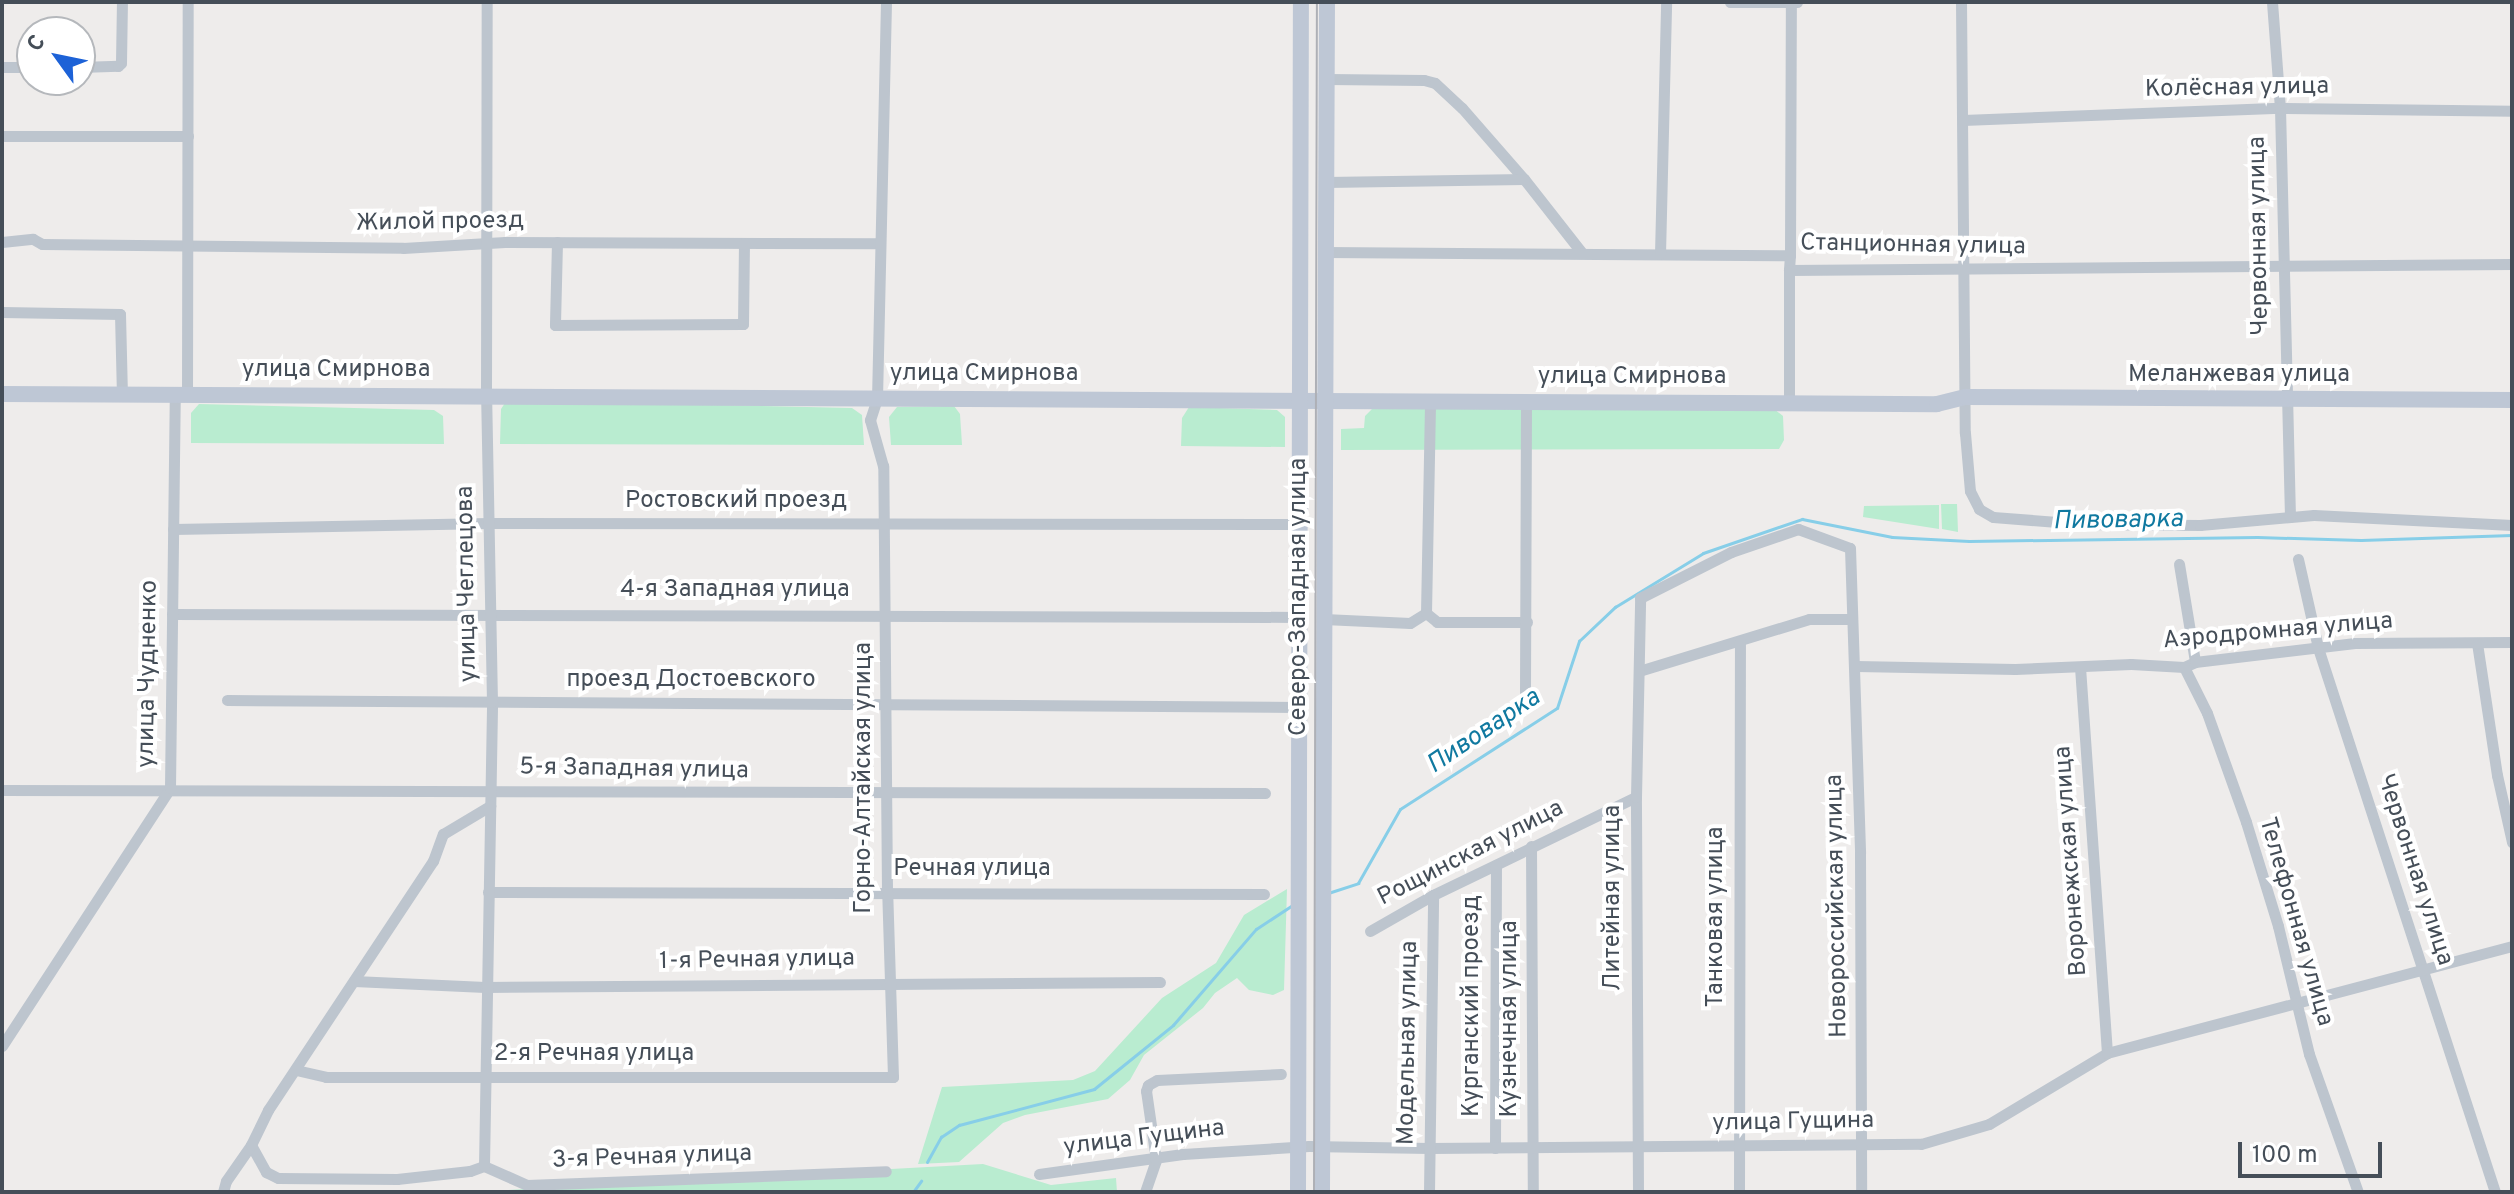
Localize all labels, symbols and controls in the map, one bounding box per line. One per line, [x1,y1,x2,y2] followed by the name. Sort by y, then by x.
[16,16,96,96] north arrow
[22,30,52,57] text: С
[2145,73,2329,105] street label: Колёсная улица
[2244,136,2276,336] street label: Червонная улица
[356,207,524,239] street label: Жилой проезд
[1800,230,2026,262] street label: Станционная улица
[242,357,430,385] street label: улица Смирнова
[890,361,1078,389] street label: улица Смирнова
[2128,362,2350,390] street label: Меланжевая улица
[1538,364,1726,392] street label: улица Смирнова
[1286,458,1314,736] street label: Северо-Западная улица
[452,486,484,682] street label: улица Чеглецова
[625,488,847,516] street label: Ростовский проезд
[2053,504,2183,538] water label: Пивоварка
[620,577,850,605] street label: 4-я Западная улица
[133,580,165,768] street label: улица Чудненко
[2162,608,2394,656] street label: Аэродромная улица
[851,642,879,914] street label: Горно-Алтайская улица
[566,667,816,695] street label: проезд Достоевского
[1421,683,1547,781] water label: Пивоварка
[2050,745,2094,977] street label: Воронежская улица
[519,754,749,786] street label: 5-я Западная улица
[2369,771,2459,969] street label: Червонная улица
[1821,774,1855,1038] street label: Новороссийская улица
[1373,795,1569,913] street label: Рощинская улица
[1600,805,1628,991] street label: Литейная улица
[2251,814,2339,1030] street label: Телефонная улица
[1703,827,1731,1007] street label: Танковая улица
[893,856,1051,884] street label: Речная улица
[1459,895,1487,1117] street label: Курганский проезд
[1497,920,1525,1118] street label: Кузнечная улица
[1393,941,1425,1145] street label: Модельная улица
[659,945,855,977] street label: 1-я Речная улица
[494,1041,694,1069] street label: 2-я Речная улица
[1712,1107,1874,1139] street label: улица Гущина
[1062,1115,1226,1163] street label: улица Гущина
[2242,1126,2386,1176] scale bar
[552,1140,752,1176] street label: 3-я Речная улица
[2252,1141,2318,1171] text: 100 m

